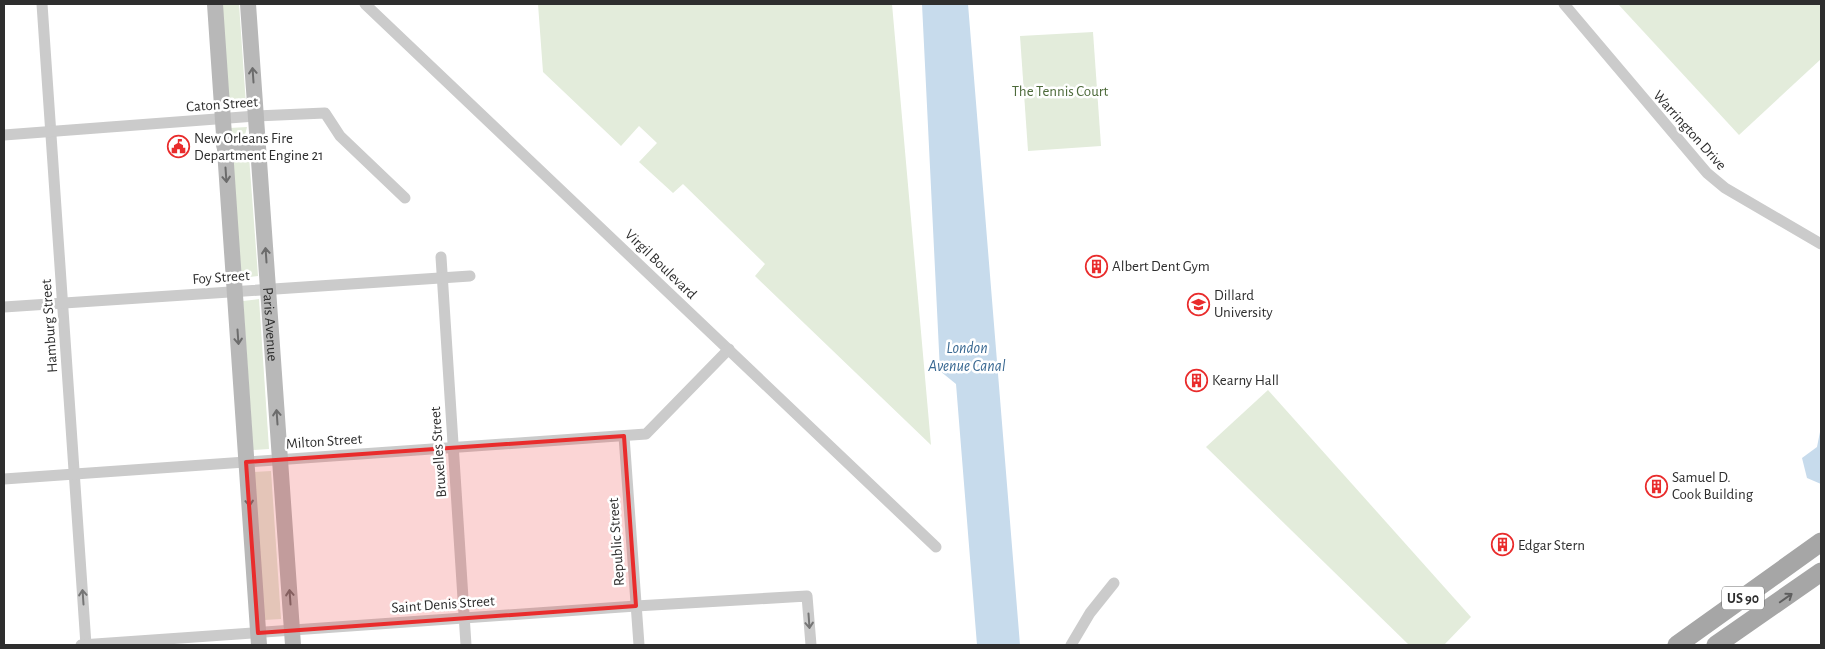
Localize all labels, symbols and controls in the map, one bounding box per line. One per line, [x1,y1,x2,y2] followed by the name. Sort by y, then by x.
[248,68,258,84] one-way arrow
[1012,84,1109,99] park label: The Tennis Court
[1650,88,1729,173] street label: Warrington Drive
[186,94,259,114] street label: Caton Street
[194,131,323,163] place label: New Orleans Fire Department Engine 21
[166,135,190,159] public building icon: New Orleans Fire Department Engine 21
[222,166,231,182] one-way arrow
[622,227,700,302] street label: Virgil Boulevard
[261,247,270,263] one-way arrow
[1084,254,1108,278] building icon: Albert Dent Gym
[1112,259,1210,274] place label: Albert Dent Gym
[192,268,250,287] street label: Foy Street
[39,278,60,373] street label: Hamburg Street
[260,287,280,362] street label: Paris Avenue
[1214,288,1273,320] place label: Dillard University
[1186,292,1210,316] school or university icon: Dillard University
[233,328,242,344] one-way arrow
[927,340,1006,374] water label: London Avenue Canal
[1184,368,1208,392] building icon: Kearny Hall
[1212,373,1279,388] place label: Kearny Hall
[428,406,449,498] street label: Bruxelles Street
[272,409,282,425] one-way arrow
[285,431,363,452] street label: Milton Street
[1672,470,1754,502] place label: Samuel D. Cook Building
[1644,474,1668,498] building icon: Samuel D. Cook Building
[244,491,253,507] one-way arrow
[606,497,627,587] street label: Republic Street
[1490,533,1514,557] building icon: Edgar Stern
[1518,538,1585,553] place label: Edgar Stern
[1722,586,1764,610] road number: US 90
[78,589,87,605] one-way arrow
[285,589,294,605] one-way arrow
[391,593,495,616] street label: Saint Denis Street
[1778,593,1792,603] one-way arrow
[804,612,814,628] one-way arrow

